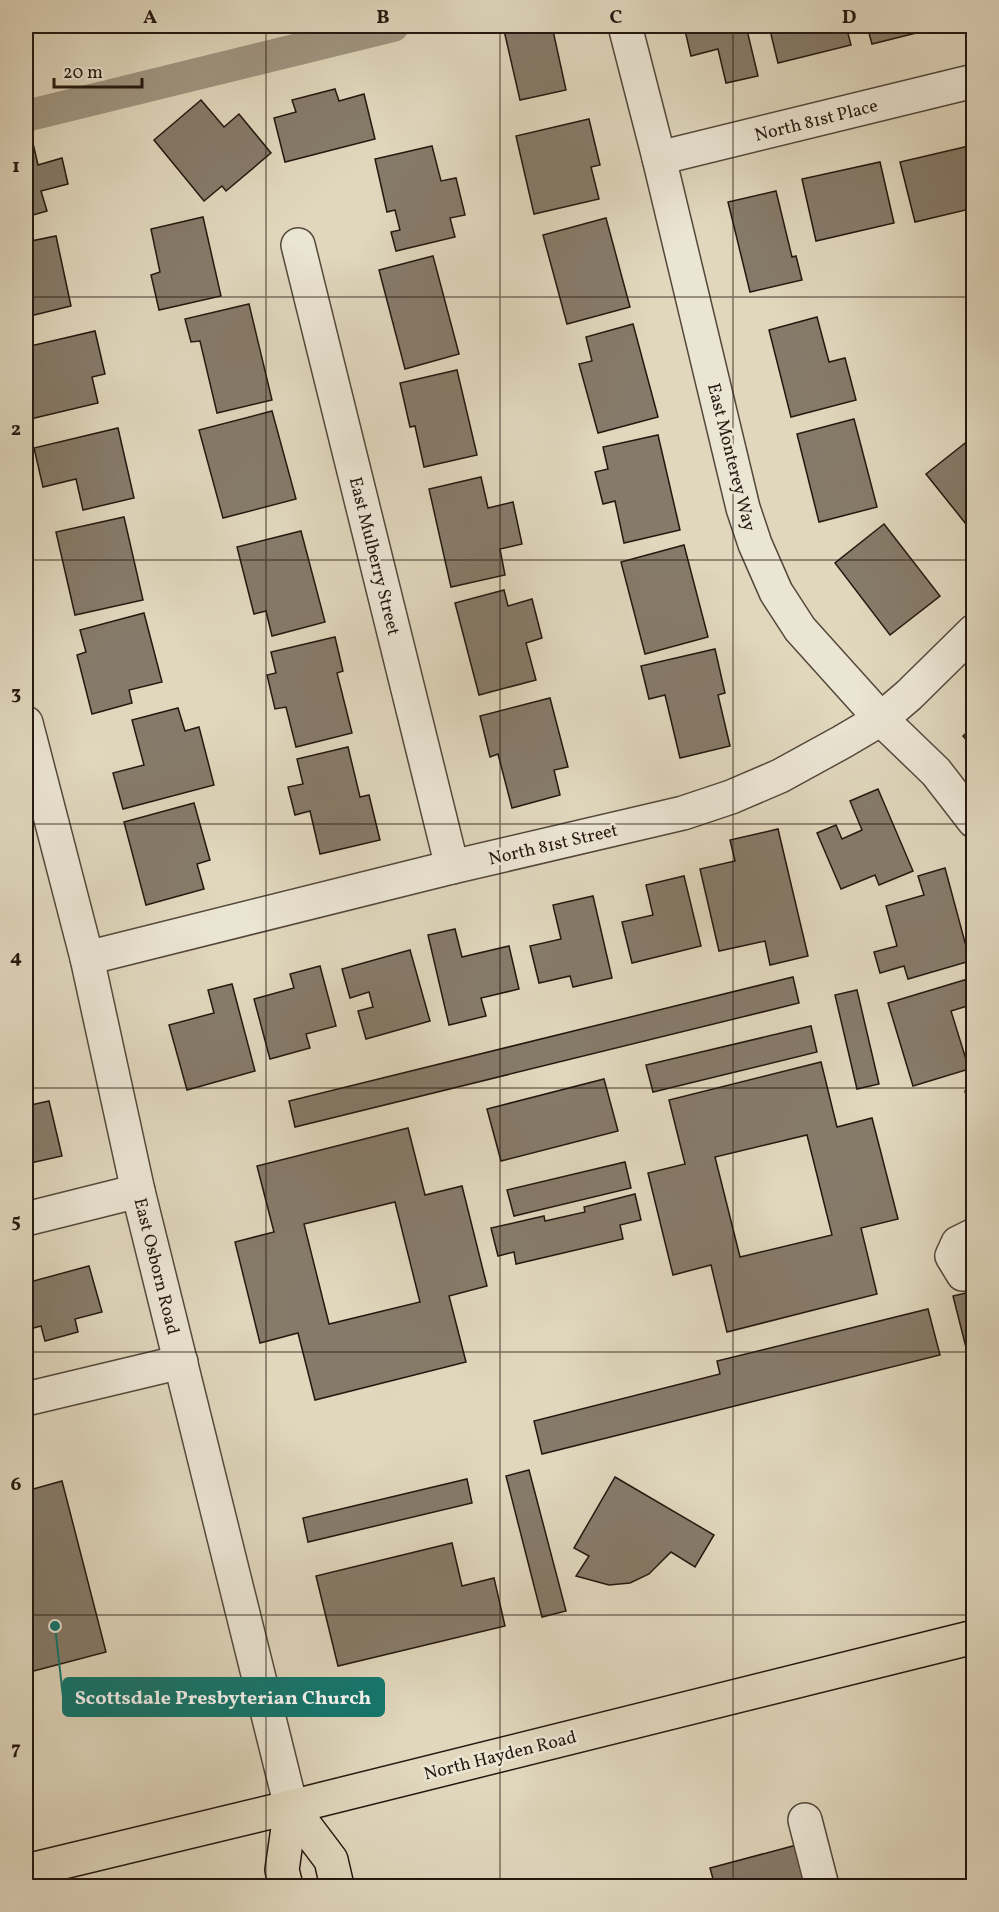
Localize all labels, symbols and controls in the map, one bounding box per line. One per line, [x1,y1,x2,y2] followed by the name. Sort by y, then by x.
[143,4,157,32] text: A
[376,4,390,32] text: B
[610,4,623,32] text: C
[842,4,856,32] text: D
[54,51,142,89] scale bar
[63,61,103,86] text: 20 m
[752,94,881,149] street label: North 81st Place
[12,153,20,181] text: 1
[700,381,761,534] street label: East Monterey Way
[11,416,21,444] text: 2
[342,474,405,638] street label: East Mulberry Street
[11,680,21,708] text: 3
[486,818,620,872] street label: North 81st Street
[10,944,22,972] text: 4
[126,1195,185,1337] street label: East Osborn Road
[11,1208,21,1236] text: 5
[11,1471,22,1499] text: 6
[63,1678,384,1716] callout: Scottsdale Presbyterian Church
[75,1685,371,1713] text: Scottsdale Presbyterian Church
[421,1725,579,1787] street label: North Hayden Road
[11,1735,21,1763] text: 7

